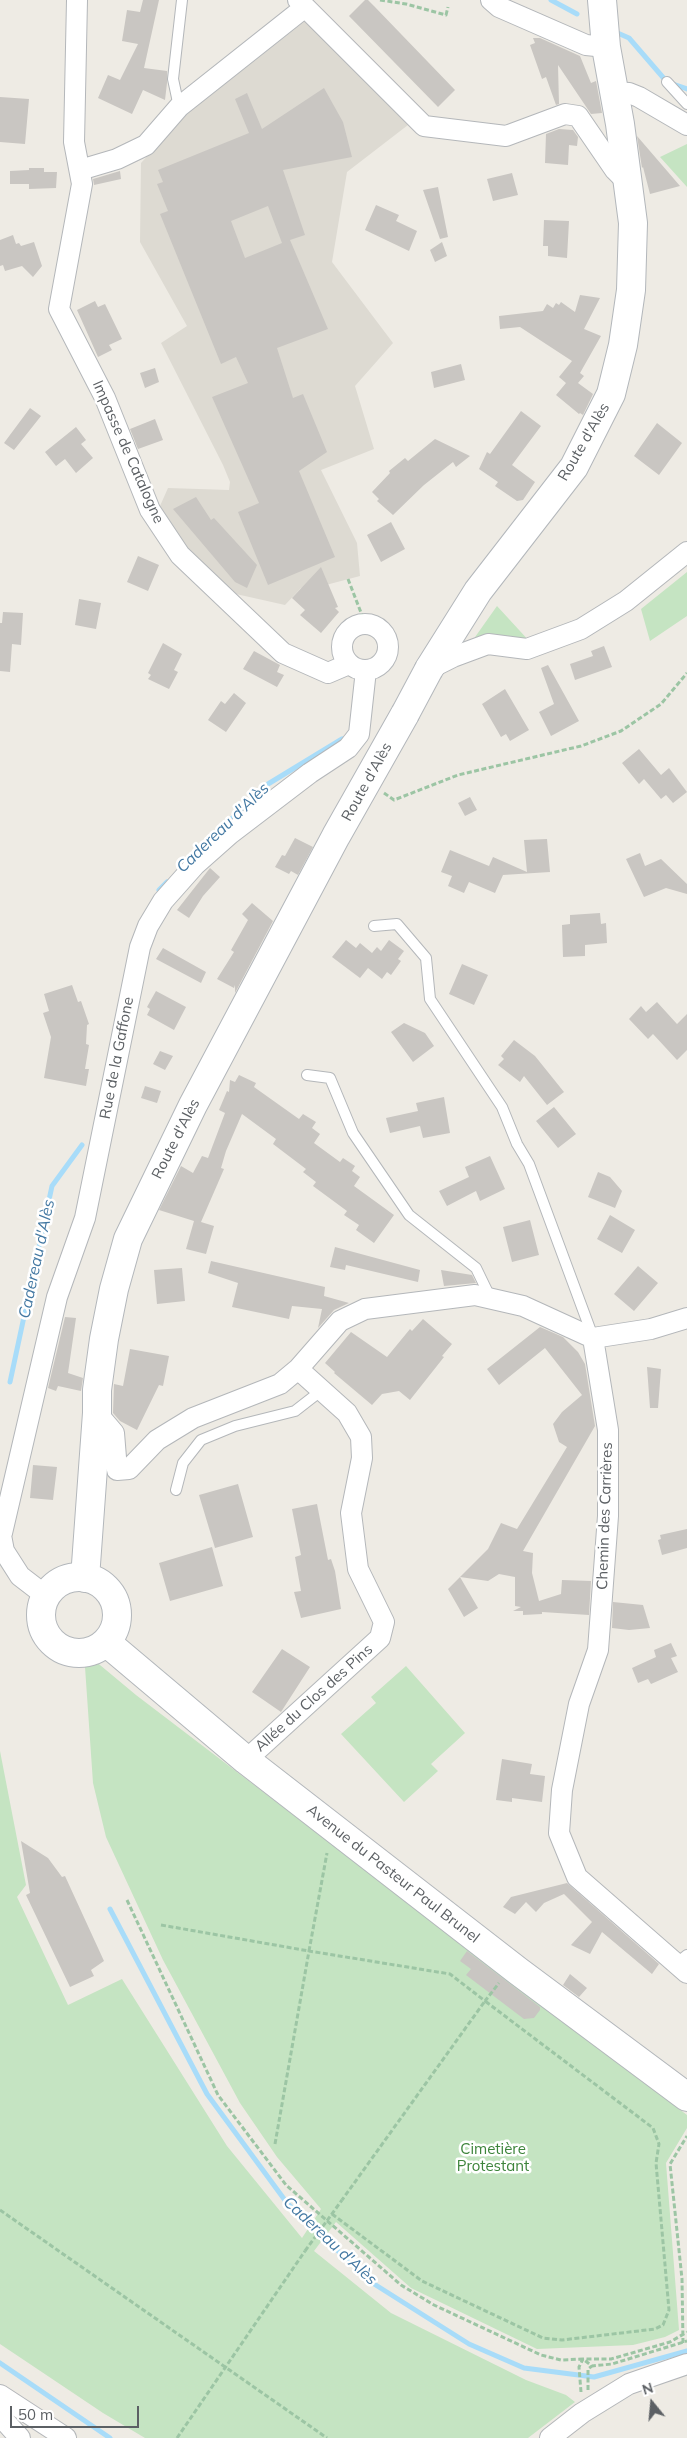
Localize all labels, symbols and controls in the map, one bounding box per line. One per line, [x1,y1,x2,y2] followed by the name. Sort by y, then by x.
[88,378,168,526] street label: Impasse de Catalogne
[554,400,614,484] street label: Route d'Alès
[338,740,396,824] street label: Route d'Alès
[173,779,273,877] water label: Cadereau d'Alès
[96,996,138,1120] street label: Rue de la Gaffone
[148,1096,204,1182] street label: Route d'Alès
[15,1198,59,1320] water label: Cadereau d'Alès
[593,1442,617,1590] street label: Chemin des Carrières
[252,1641,376,1755] street label: Allée du Clos des Pins
[303,1801,483,1947] street label: Avenue du Pasteur Paul Brunel
[457,2140,529,2175] park label: Cimetière Protestant
[279,2193,381,2289] water label: Cadereau d'Alès
[627,2378,677,2428] north arrow
[640,2379,655,2399] text: N
[12,2396,141,2428] scale bar
[18,2405,53,2424] text: 50 m

